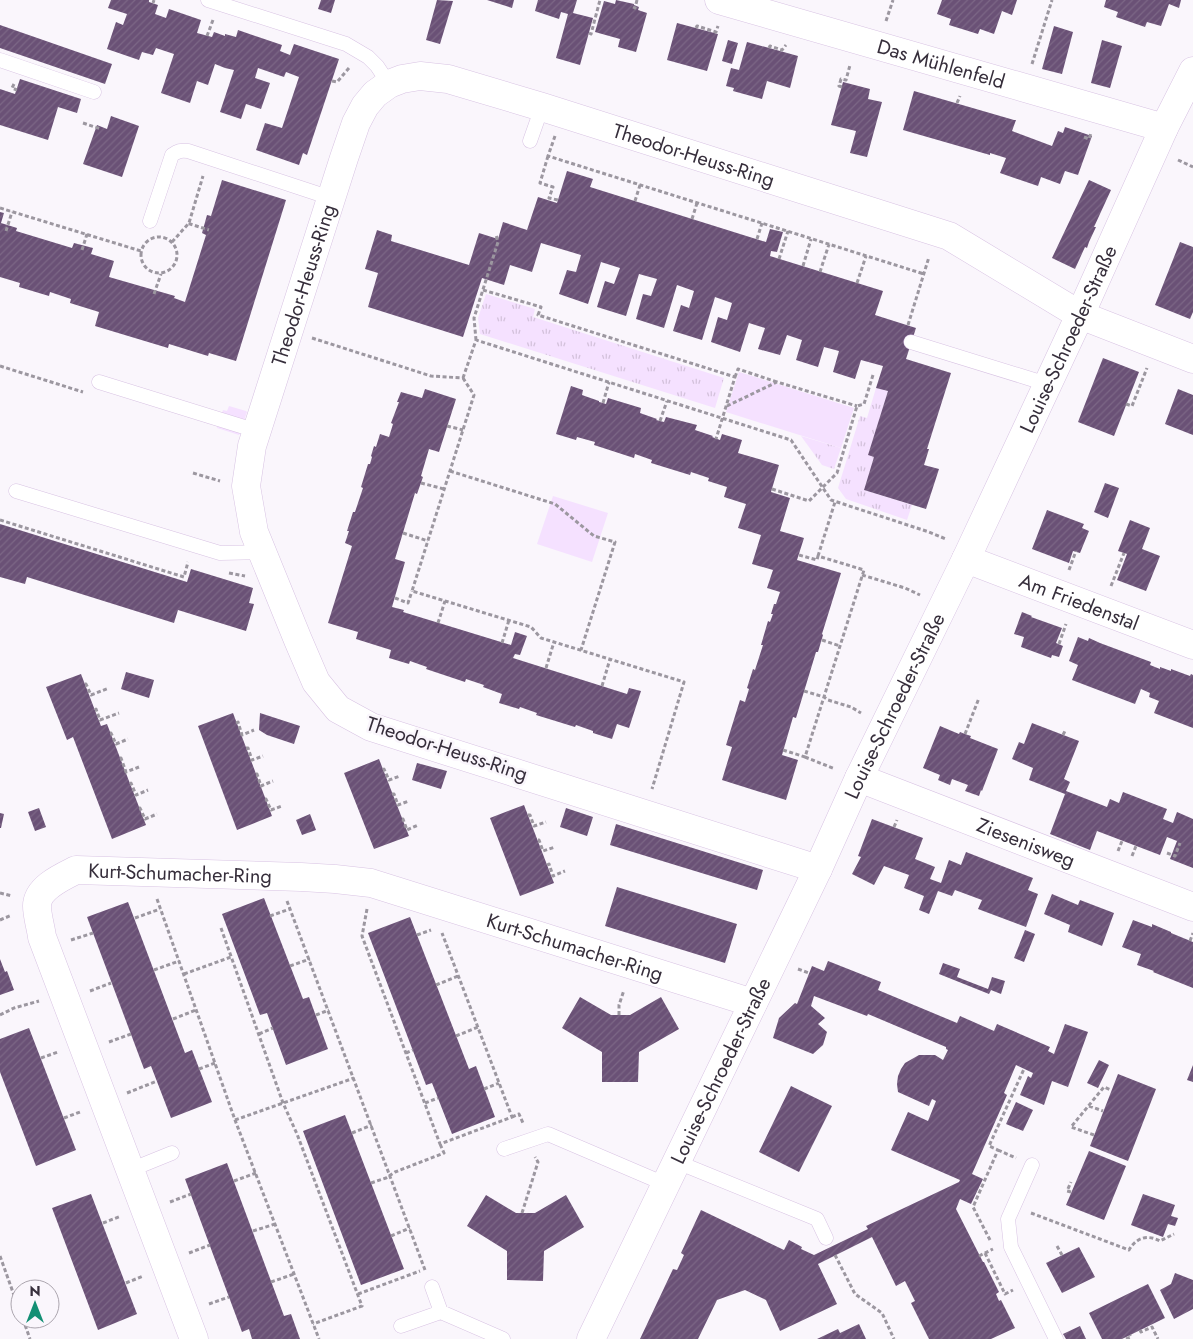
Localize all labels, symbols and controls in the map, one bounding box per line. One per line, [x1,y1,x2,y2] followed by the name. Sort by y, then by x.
[874,32,1008,96] street label: Das Mühlenfeld
[609,116,778,194] street label: Theodor-Heuss-Ring
[264,200,343,369] street label: Theodor-Heuss-Ring
[1012,241,1124,438] street label: Louise-Schroeder-Straße
[1015,566,1143,638] street label: Am Friedenstal
[837,608,952,804] street label: Louise-Schroeder-Straße
[363,709,531,789] street label: Theodor-Heuss-Ring
[972,810,1079,875] street label: Ziesenisweg
[88,856,272,891] street label: Kurt-Schumacher-Ring
[483,906,667,988] street label: Kurt-Schumacher-Ring
[663,973,778,1169] street label: Louise-Schroeder-Straße
[10,1279,60,1329] north arrow
[29,1281,41,1301] text: N

